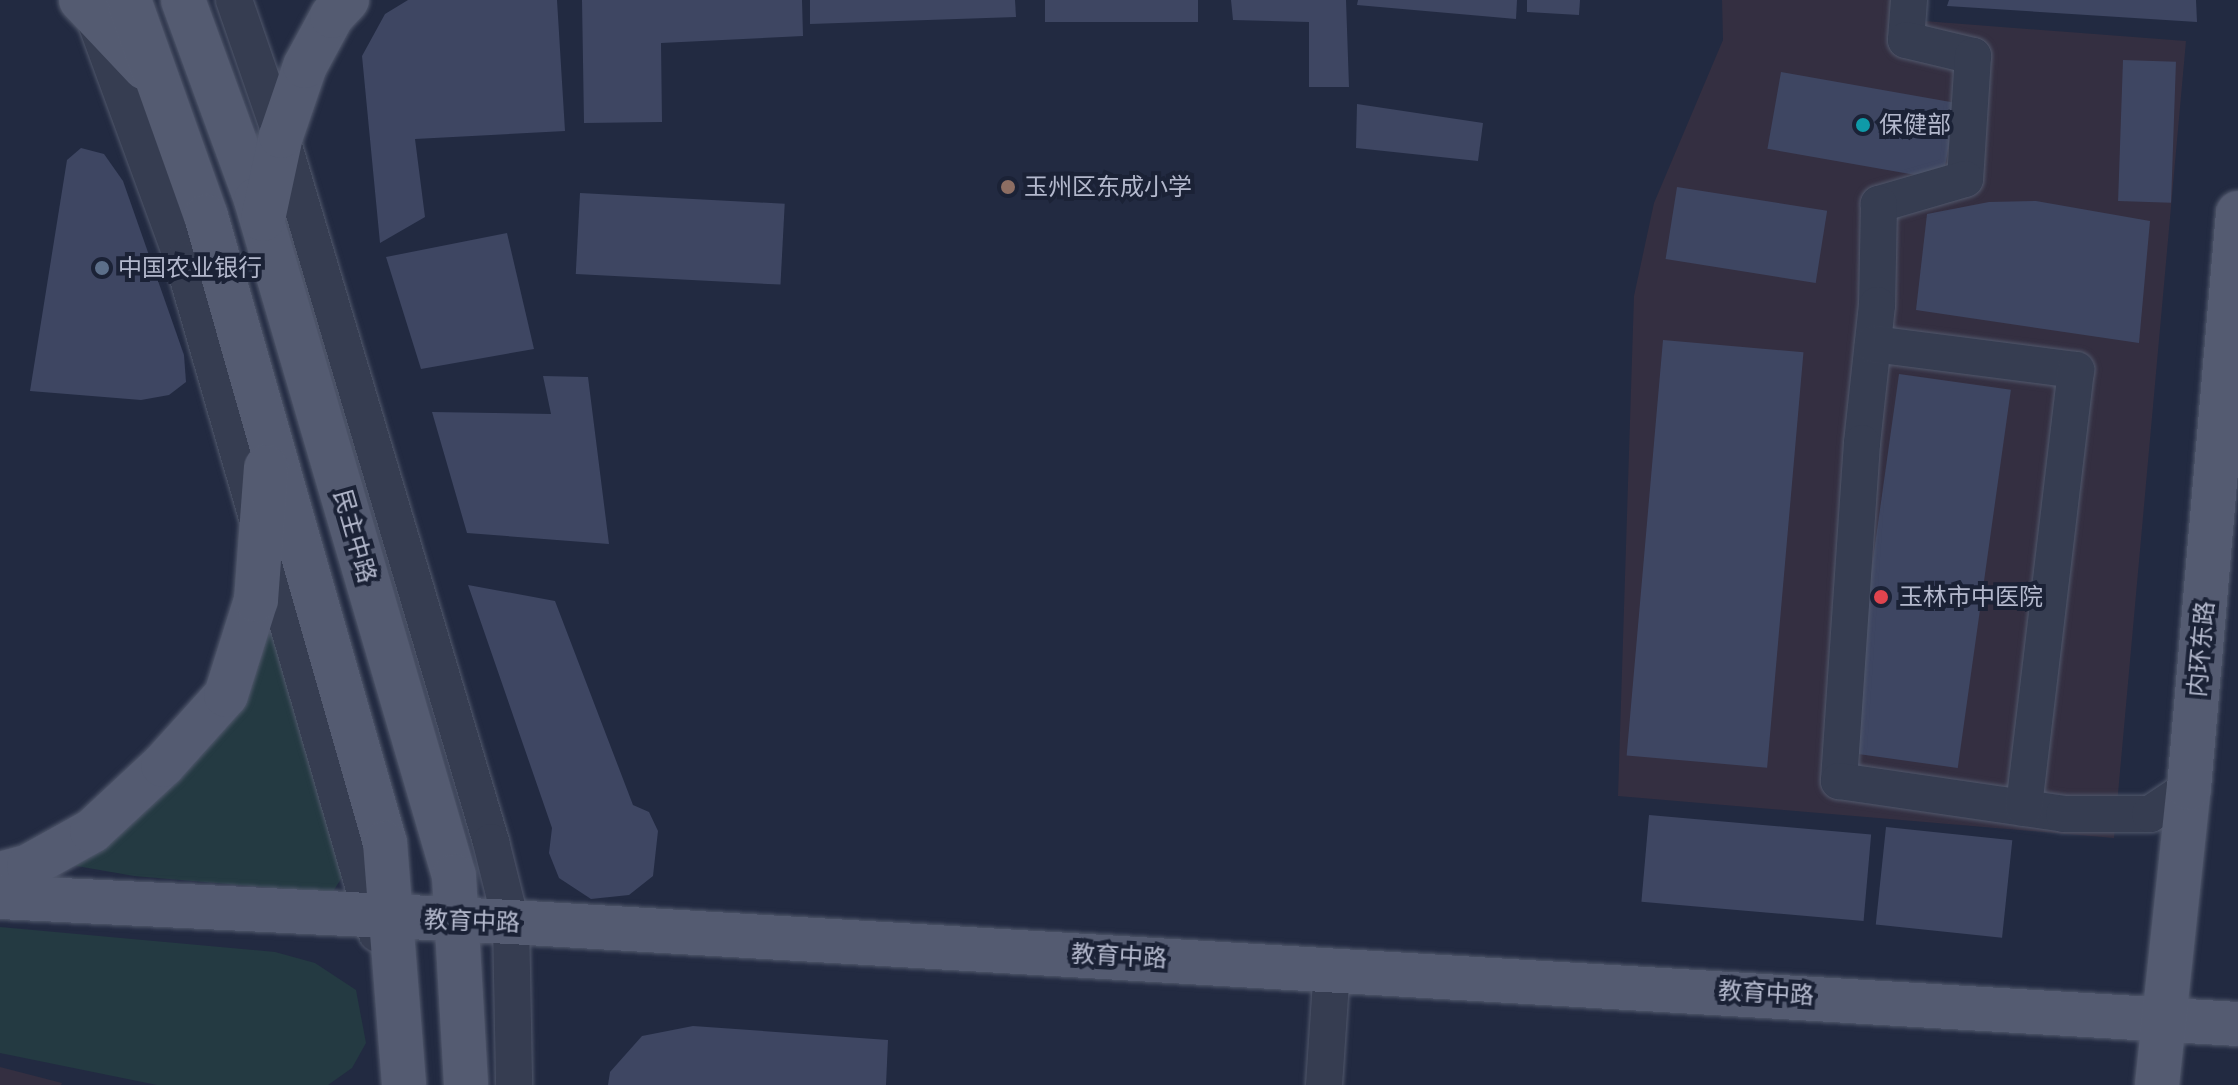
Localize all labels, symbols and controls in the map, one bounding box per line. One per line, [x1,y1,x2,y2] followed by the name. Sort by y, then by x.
[1879,111,1951,139] place label: 保健部
[1854,116,1872,134] marker: 保健部
[1024,173,1192,201] place label: 玉州区东成小学
[999,178,1017,196] marker: 玉州区东成小学
[118,254,262,282] place label: 中国农业银行
[93,259,111,277] marker: 中国农业银行
[328,486,382,586] street label: 民主中路
[1899,583,2043,611] place label: 玉林市中医院
[1870,586,1892,608] marker: 玉林市中医院
[2182,600,2220,698] street label: 内环东路
[424,905,520,937] street label: 教育中路
[1070,939,1168,973] street label: 教育中路
[1717,976,1815,1010] street label: 教育中路

